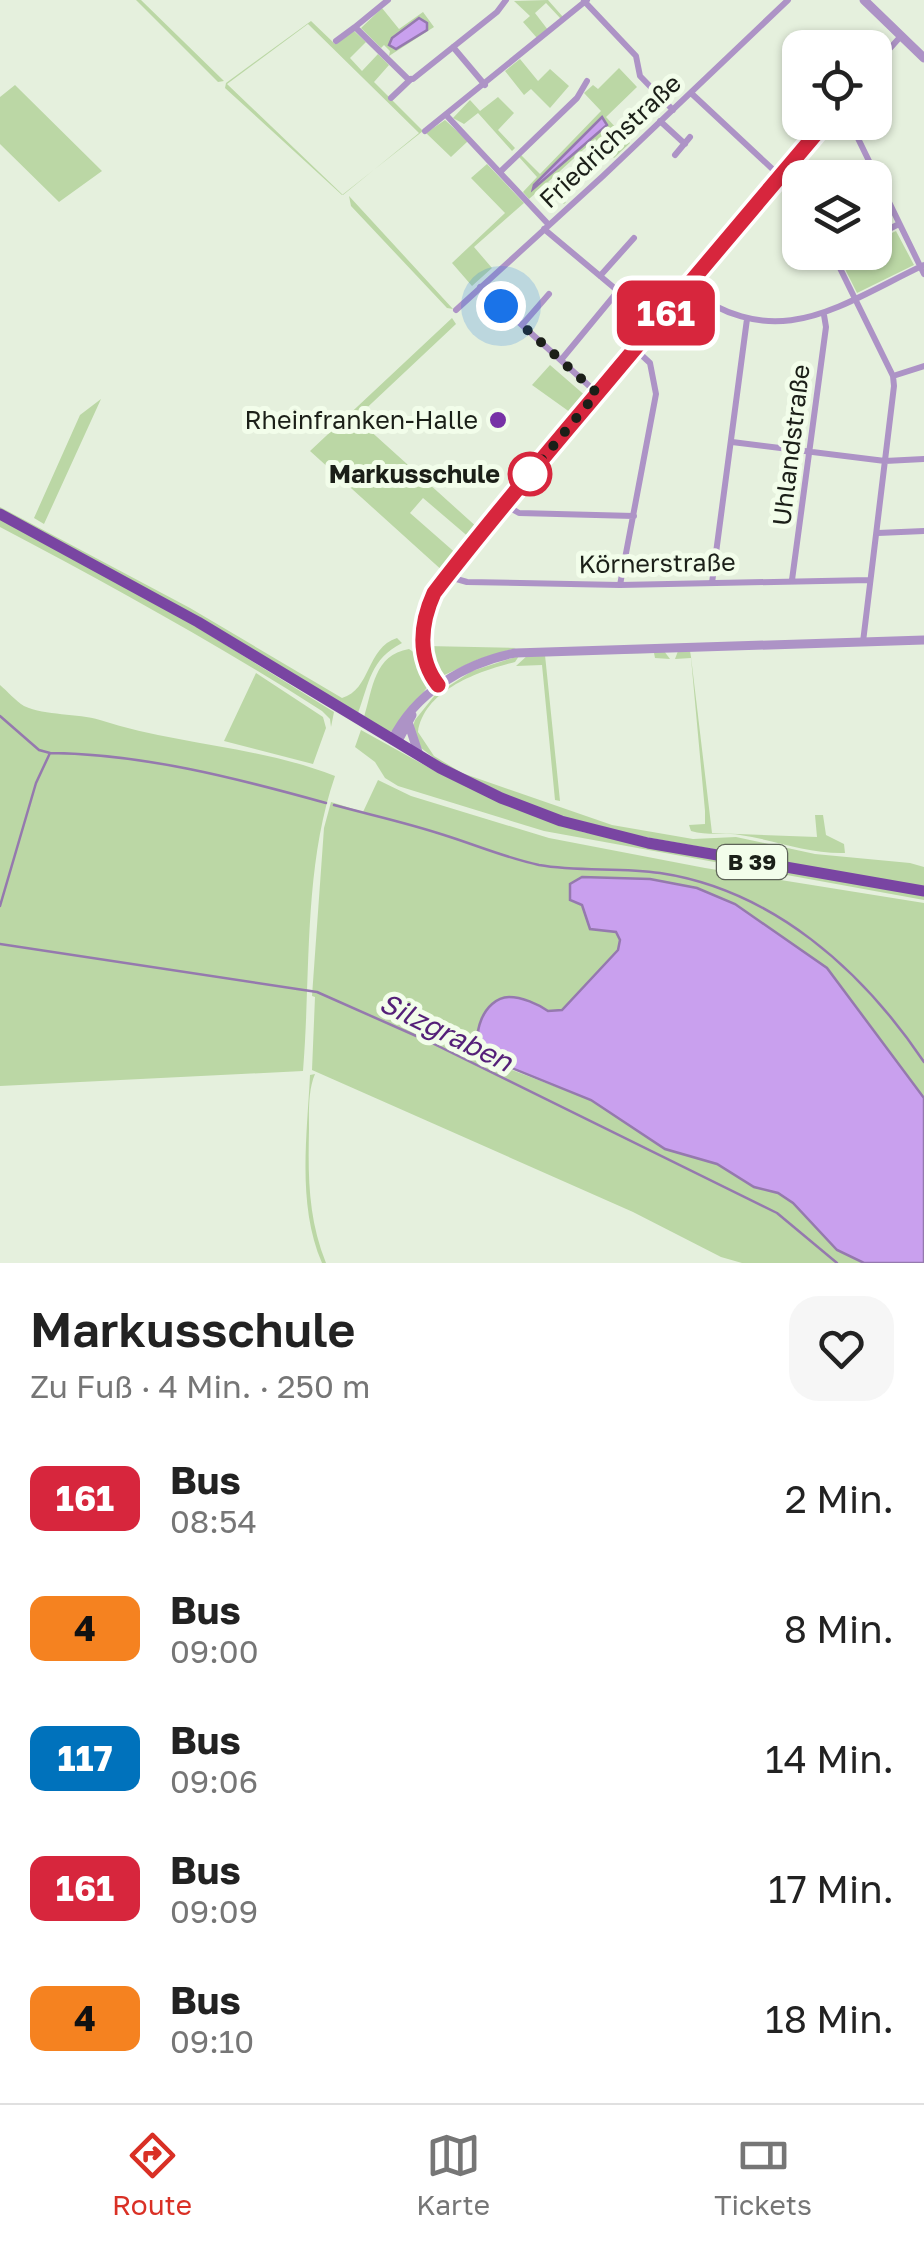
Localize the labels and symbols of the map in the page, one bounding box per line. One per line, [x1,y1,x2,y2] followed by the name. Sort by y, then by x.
[532,67,687,214] street label: Friedrichstraße
[608,280,724,346] line badge: 161
[476,281,526,331] your location
[765,362,816,527] street label: Uhlandstraße
[245,404,478,435] place label: Rheinfranken-Halle
[487,409,509,431] marker: Rheinfranken-Halle
[509,453,551,495] marker: Markusschule
[329,458,500,489] place label: Markusschule
[578,546,736,579] street label: Körnerstraße
[717,845,787,879] road number: B 39
[375,985,519,1079] water label: Silzgraben

